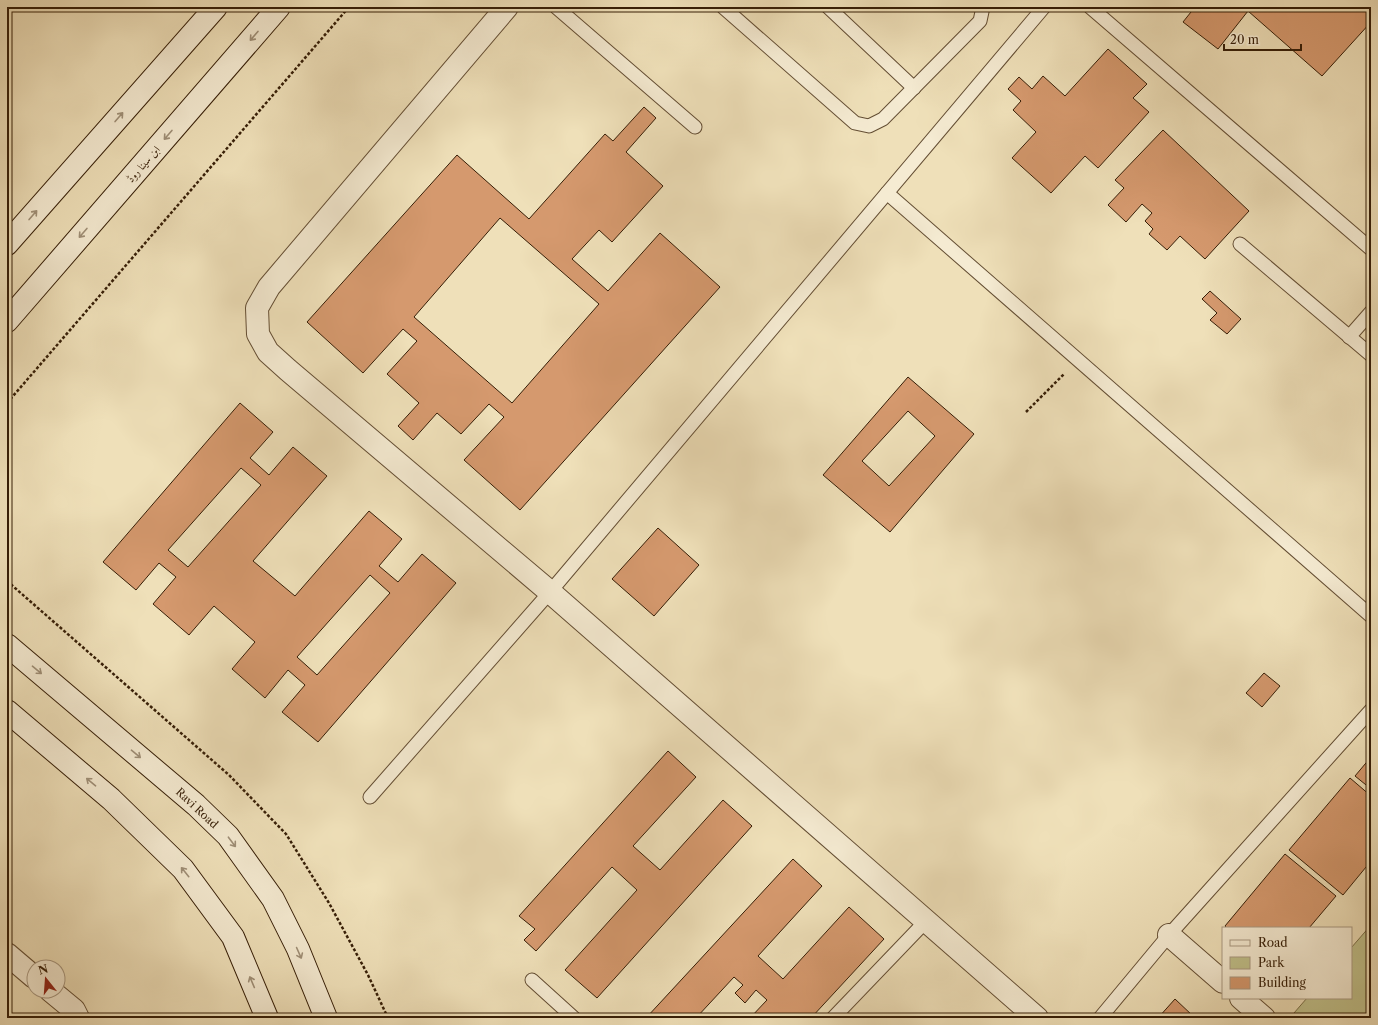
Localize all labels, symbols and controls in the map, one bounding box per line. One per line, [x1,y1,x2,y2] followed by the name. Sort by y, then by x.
[1224,26,1301,52] scale bar
[249,31,258,42] one-way arrow
[1230,32,1259,47] text: 20 m
[114,112,123,123] one-way arrow
[164,129,173,140] one-way arrow
[123,143,163,185] street label: ابن سینا روڈ
[28,210,37,220] one-way arrow
[79,228,88,238] one-way arrow
[31,666,42,675] one-way arrow
[131,750,141,759] one-way arrow
[85,778,96,787] one-way arrow
[173,785,221,831] street label: Ravi Road
[228,836,236,847] one-way arrow
[180,866,189,877] one-way arrow
[1222,927,1352,999] legend
[1258,935,1288,950] text: Road
[296,946,303,958] one-way arrow
[1258,955,1285,970] text: Park
[26,959,66,999] north arrow
[36,961,50,978] text: N
[1258,975,1306,990] text: Building
[248,977,255,989] one-way arrow

